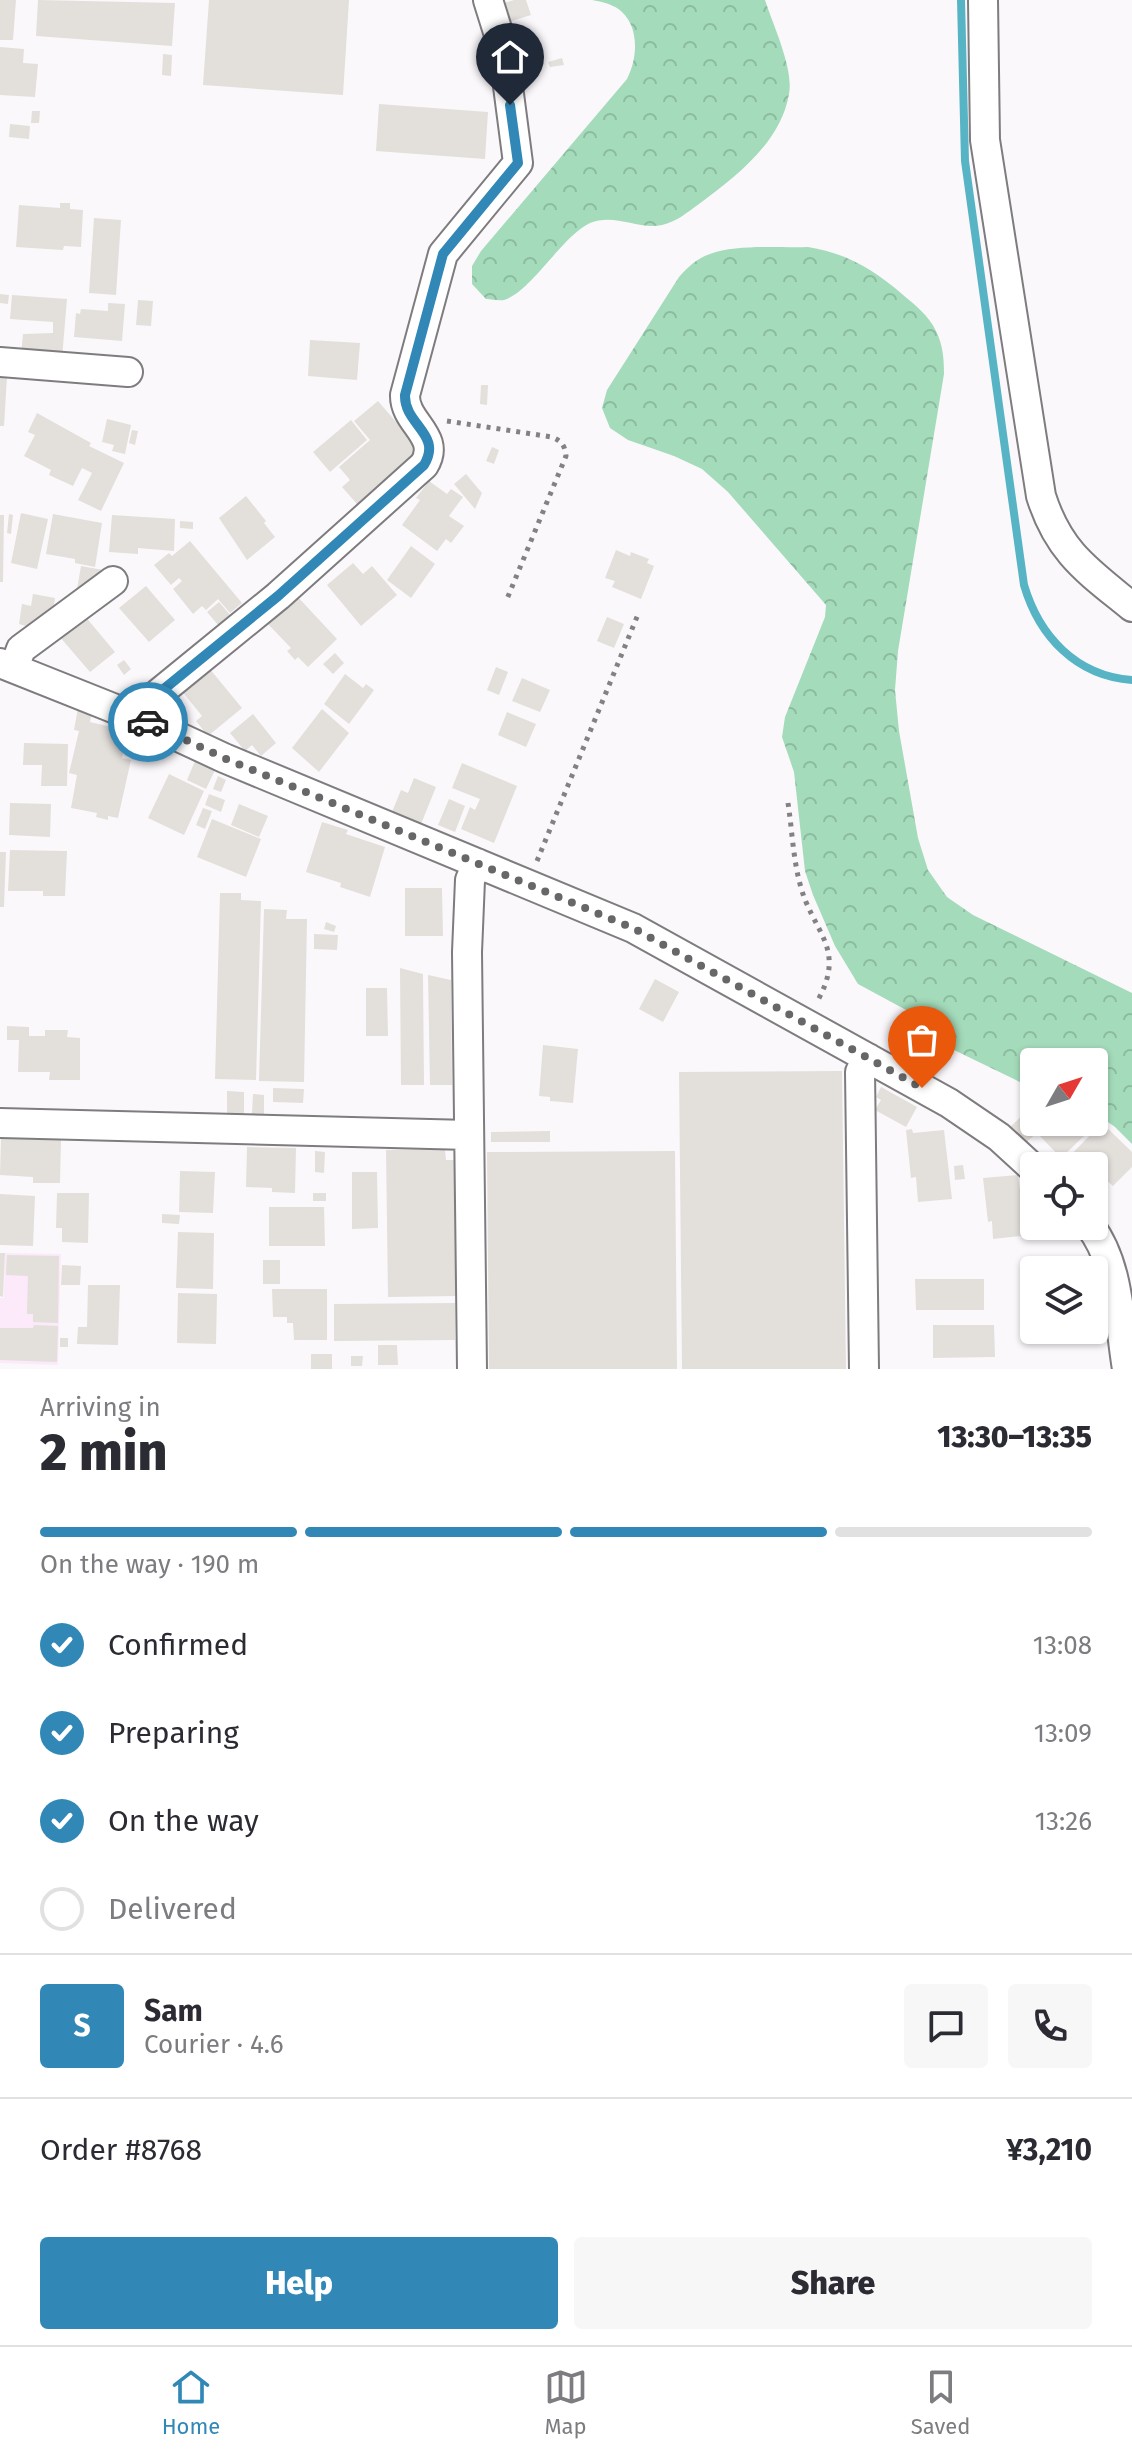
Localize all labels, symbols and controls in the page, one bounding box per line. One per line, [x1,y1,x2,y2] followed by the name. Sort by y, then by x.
[476,23,544,105] pin
[488,35,532,79] icon: home
[108,682,188,762] courier
[126,700,170,744] icon: car
[888,1006,956,1088] pin
[900,1018,944,1062] icon: bag
[1020,1048,1108,1136] north arrow
[1020,1048,1108,1344] map controls
[1020,1152,1108,1240] button: locate
[1020,1256,1108,1344] button: layers
[40,1392,161,1423] text: Arriving in
[937,1419,1092,1455] text: 13:30–13:35
[40,1421,167,1484] text: 2 min
[40,1549,259,1580] text: On the way · 190 m
[40,1623,84,1667] icon: check
[108,1627,248,1663] text: Confirmed
[1033,1630,1092,1661] text: 13:08
[40,1711,84,1755] icon: check
[108,1715,239,1751] text: Preparing
[1034,1718,1092,1749] text: 13:09
[40,1799,84,1843] icon: check
[108,1803,259,1839] text: On the way
[1035,1806,1092,1837] text: 13:26
[108,1891,237,1927] text: Delivered
[904,1984,988,2068] button: chat
[1008,1984,1092,2068] button: phone
[144,1993,203,2029] text: Sam
[73,2008,91,2044] text: S
[144,2029,284,2060] text: Courier · 4.6
[40,2132,202,2168] text: Order #8768
[1006,2132,1092,2168] text: ¥3,210
[40,2237,558,2329] button: Help
[574,2237,1092,2329] button: Share
[162,2365,220,2440] tab: Home
[544,2365,588,2440] tab: Map
[911,2365,970,2440] tab: Saved

